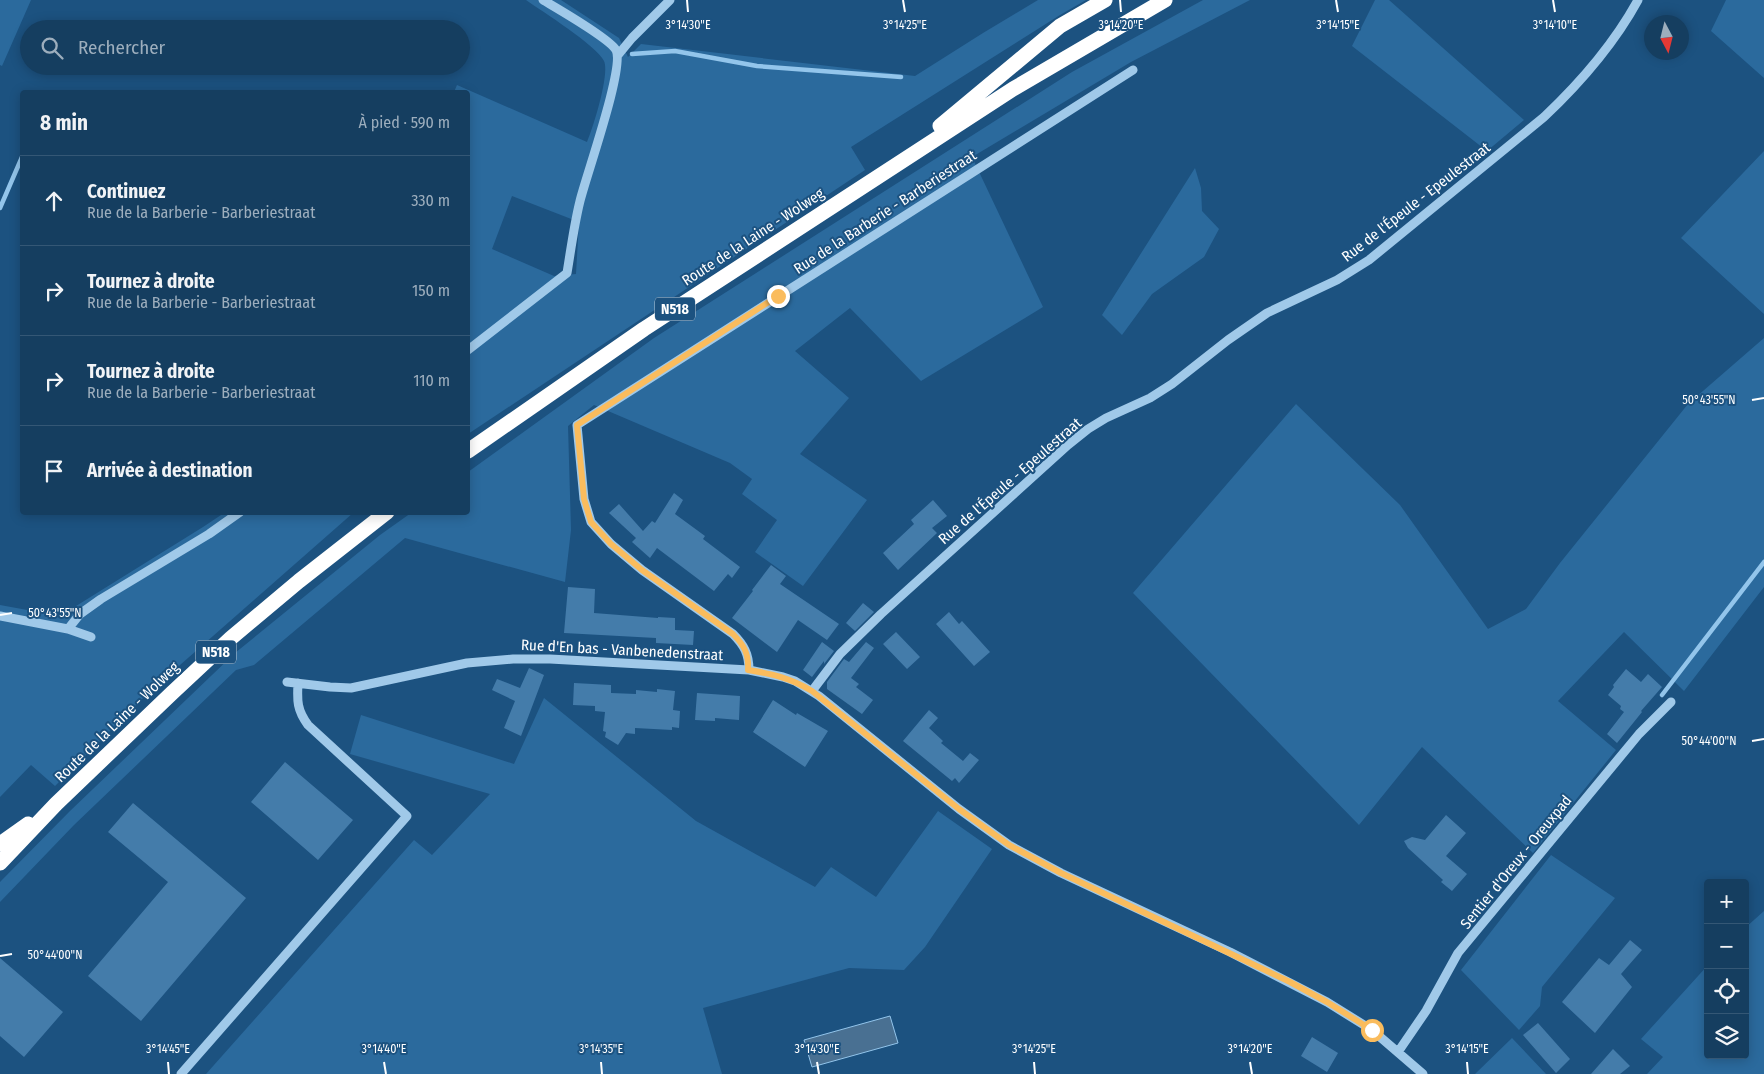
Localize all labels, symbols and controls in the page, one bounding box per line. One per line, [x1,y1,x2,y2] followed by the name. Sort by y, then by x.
[1644,15,1689,60] north arrow
[665,18,711,32] text: 3°14'30"E
[883,18,927,32] text: 3°14'25"E
[1099,18,1144,32] text: 3°14'20"E
[1316,18,1360,32] text: 3°14'15"E
[1533,18,1578,32] text: 3°14'10"E
[20,20,470,75] search box
[38,34,66,62] icon: search
[78,36,165,59] text: Rechercher
[40,110,88,136] text: 8 min
[359,113,450,132] text: À pied · 590 m
[1338,138,1494,266] street label: Rue de l'Épeule - Epeulestraat
[790,146,980,278] street label: Rue de la Barberie - Barberiestraat
[87,180,166,203] text: Continuez
[679,184,827,290] street label: Route de la Laine - Wolweg
[40,187,68,215] icon: ahead
[411,191,450,210] text: 330 m
[87,203,315,222] text: Rue de la Barberie - Barberiestraat
[87,270,215,293] text: Tournez à droite
[40,277,68,305] icon: right
[412,281,450,300] text: 150 m
[767,285,790,308] route end
[87,293,315,312] text: Rue de la Barberie - Barberiestraat
[655,298,695,320] road number: N518
[87,360,215,383] text: Tournez à droite
[40,367,68,395] icon: right
[413,371,450,390] text: 110 m
[87,383,315,402] text: Rue de la Barberie - Barberiestraat
[1682,393,1736,407] text: 50°43'55"N
[935,414,1085,548] street label: Rue de l'Épeule - Epeulestraat
[40,457,68,485] icon: arrive
[87,459,253,482] text: Arrivée à destination
[28,606,82,620] text: 50°43'55"N
[520,636,724,664] street label: Rue d'En bas - Vanbenedenstraat
[196,640,236,664] road number: N518
[51,658,183,786] street label: Route de la Laine - Wolweg
[1682,734,1736,748] text: 50°44'00"N
[1457,792,1575,932] street label: Sentier d'Oreux - Oreuxpad
[1704,879,1749,1059] map controls
[1704,879,1749,924] button: +
[1704,924,1749,969] button: −
[28,948,82,962] text: 50°44'00"N
[1704,969,1749,1014] button: locate
[1704,1014,1749,1059] button: layers
[1361,1019,1384,1042] route start
[146,1042,190,1056] text: 3°14'45"E
[362,1042,407,1056] text: 3°14'40"E
[579,1042,623,1056] text: 3°14'35"E
[794,1042,840,1056] text: 3°14'30"E
[1012,1042,1056,1056] text: 3°14'25"E
[1228,1042,1273,1056] text: 3°14'20"E
[1445,1042,1489,1056] text: 3°14'15"E

